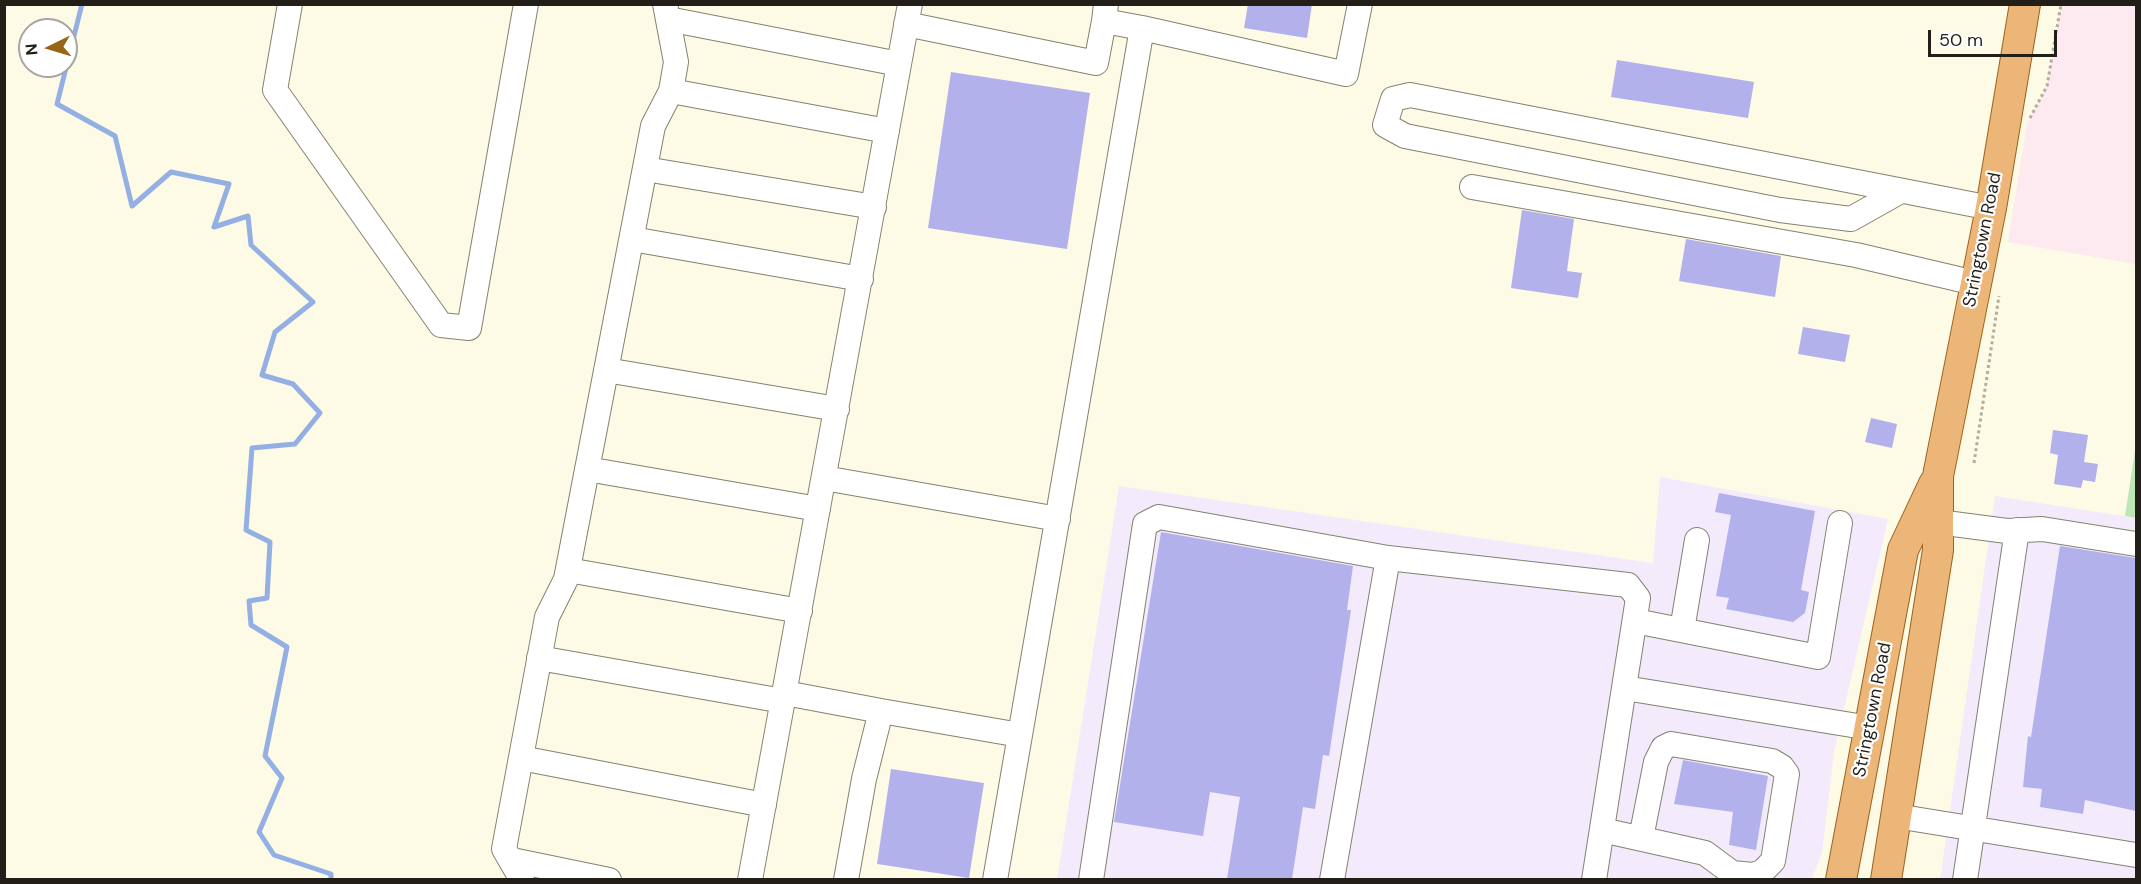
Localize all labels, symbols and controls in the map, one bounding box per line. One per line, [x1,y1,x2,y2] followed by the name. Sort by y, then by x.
[18,18,78,78] north arrow
[1931,18,2060,56] scale bar
[1939,28,1983,52] text: 50 m
[21,43,43,56] text: N
[1959,171,2007,309] street label: Stringtown Road
[1849,641,1897,779] street label: Stringtown Road

